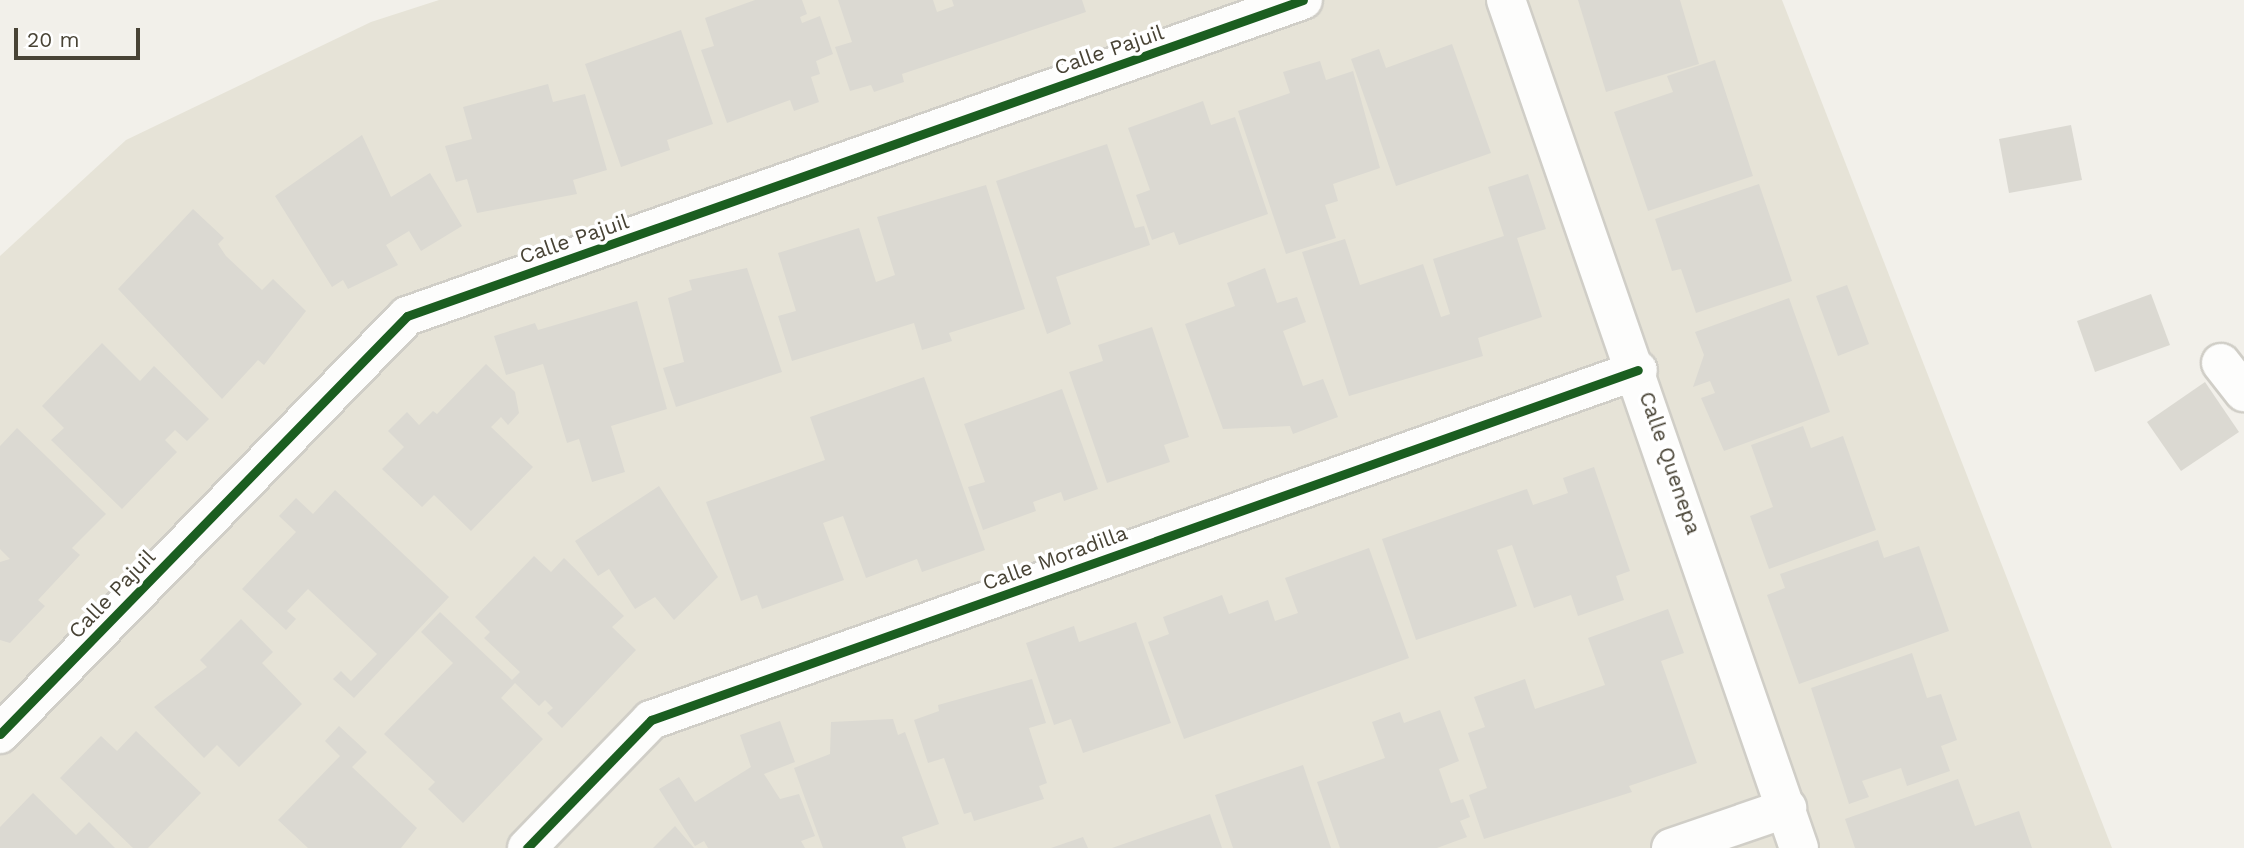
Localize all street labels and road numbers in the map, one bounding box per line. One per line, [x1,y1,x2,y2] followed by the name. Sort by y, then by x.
[1051,20,1167,80] street label: Calle Pajuil
[516,209,632,269] street label: Calle Pajuil
[1634,388,1706,538] street label: Calle Quenepa
[979,520,1131,596] street label: Calle Moradilla
[63,544,161,644] street label: Calle Pajuil

